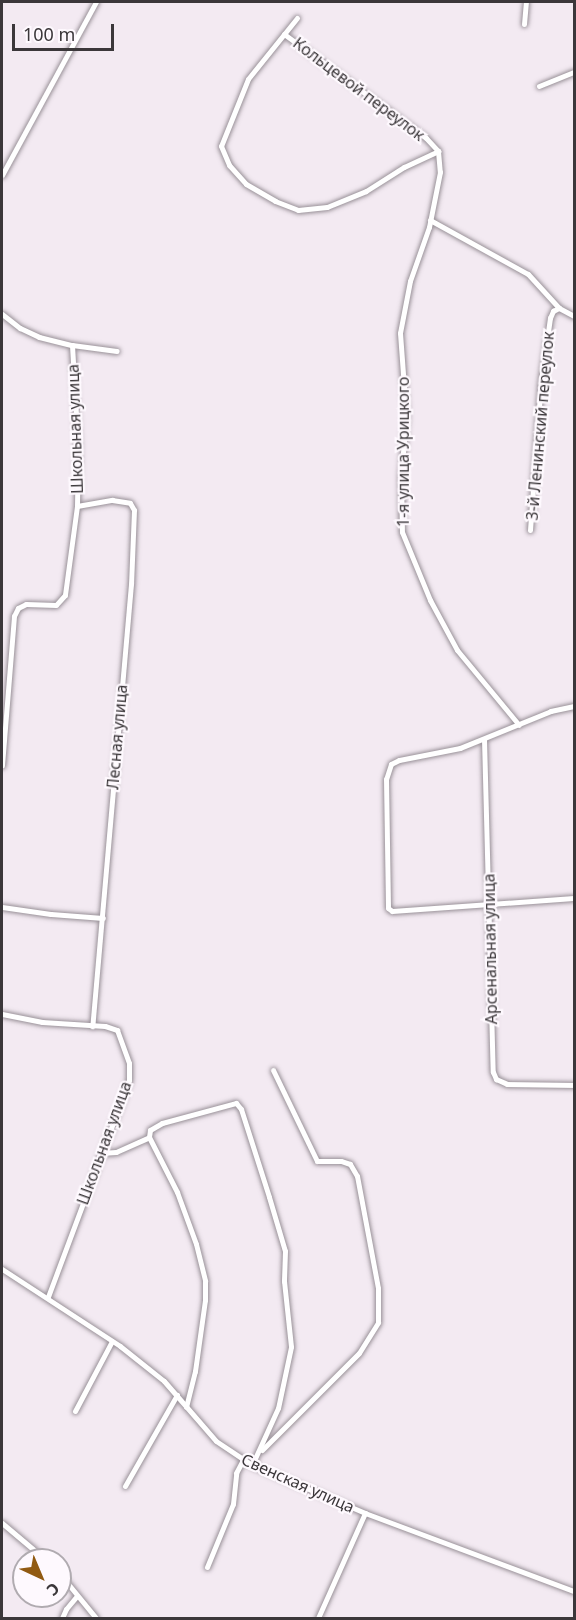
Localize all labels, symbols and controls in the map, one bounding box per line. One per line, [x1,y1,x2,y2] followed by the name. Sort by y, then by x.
[15,12,117,50] scale bar
[23,22,75,46] text: 100 m
[289,33,429,145] street label: Кольцевой переулок
[522,331,558,521] street label: 3-й Ленинский переулок
[63,364,87,494] street label: Школьная улица
[393,377,413,527] street label: 1-я улица Урицкого
[103,684,131,790] street label: Лесная улица
[479,873,501,1025] street label: Арсенальная улица
[73,1079,135,1207] street label: Школьная улица
[239,1449,357,1517] street label: Свенская улица
[12,1548,72,1608] north arrow
[42,1578,64,1601] text: С

